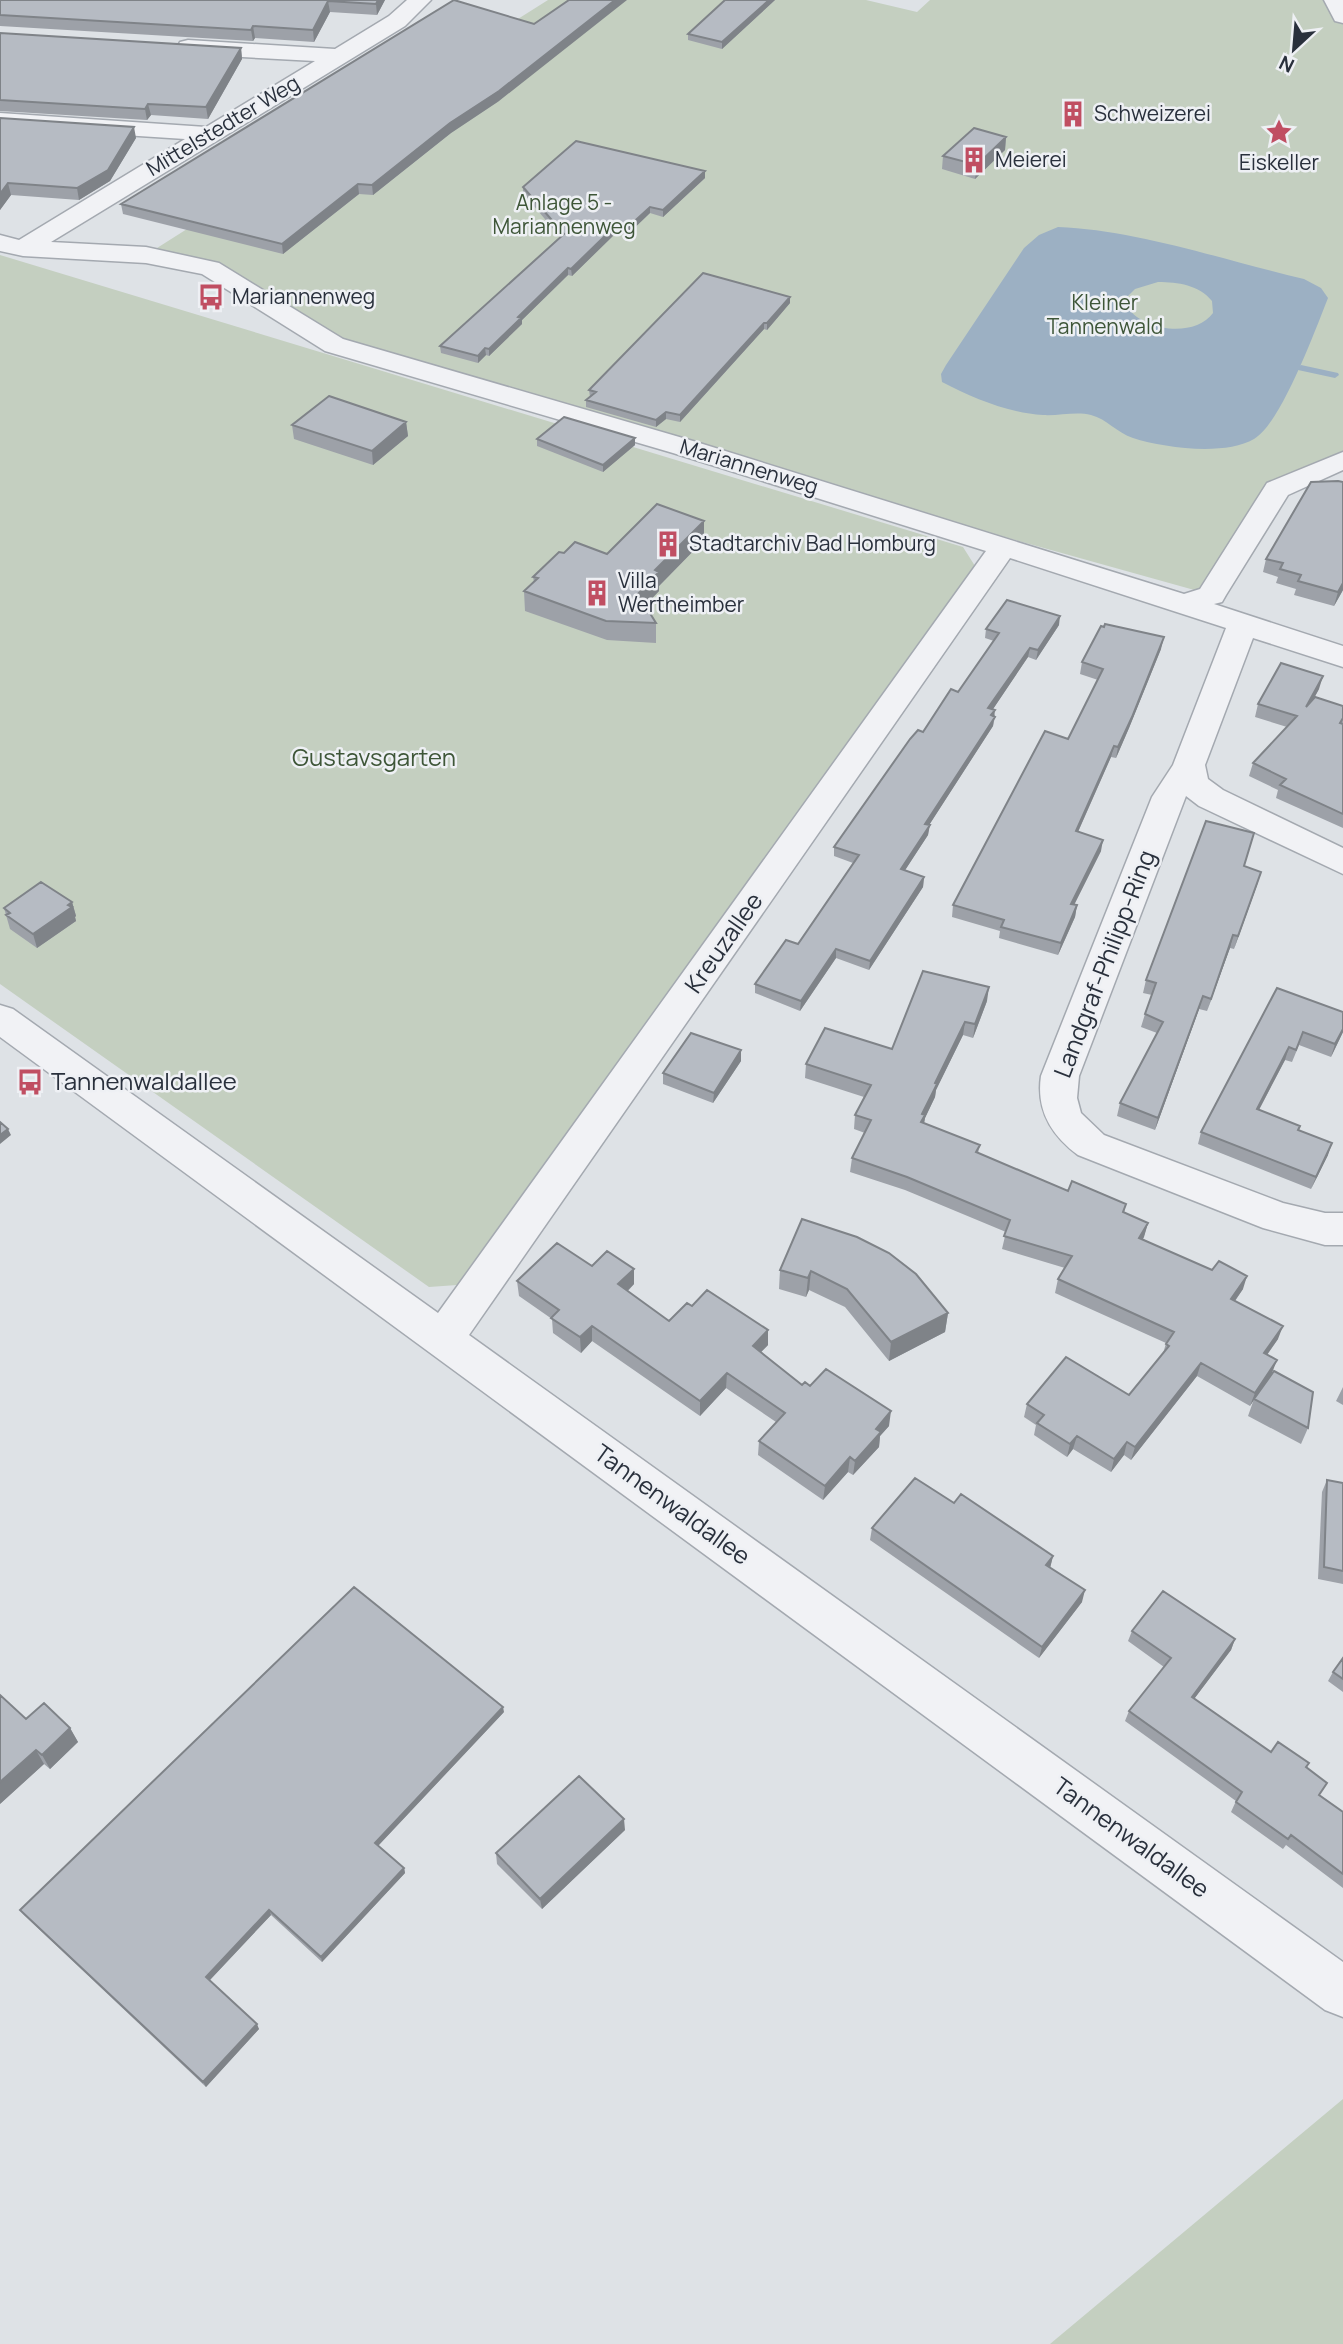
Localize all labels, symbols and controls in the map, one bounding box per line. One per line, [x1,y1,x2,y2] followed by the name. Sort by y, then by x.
[1259,14,1329,84] north arrow
[1275,50,1298,79] text: N
[141,68,304,182] street label: Mittelstedter Weg
[1058,99,1088,129] building icon: Schweizerei
[1094,99,1211,127] place label: Schweizerei
[1264,117,1294,147] place icon: Eiskeller
[959,145,989,175] building icon: Meierei
[995,145,1067,173] place label: Meierei
[1239,148,1319,176] place label: Eiskeller
[492,188,636,240] park label: Anlage 5 - Mariannenweg
[196,282,226,312] bus stop icon: Mariannenweg
[232,282,375,310] place label: Mariannenweg
[1047,288,1163,340] park label: Kleiner Tannenwald
[677,432,822,500] street label: Mariannenweg
[653,529,683,559] building icon: Stadtarchiv Bad Homburg
[689,529,936,557] place label: Stadtarchiv Bad Homburg
[618,566,745,618] place label: Villa Wertheimber
[582,578,612,608] building icon: Villa Wertheimber
[292,740,456,773] park label: Gustavsgarten
[1045,845,1162,1082] street label: Landgraf-Philipp-Ring
[676,885,769,999] street label: Kreuzallee
[51,1064,237,1097] place label: Tannenwaldallee
[15,1067,45,1097] bus stop icon: Tannenwaldallee
[588,1436,758,1572] street label: Tannenwaldallee
[1047,1769,1217,1905] street label: Tannenwaldallee

